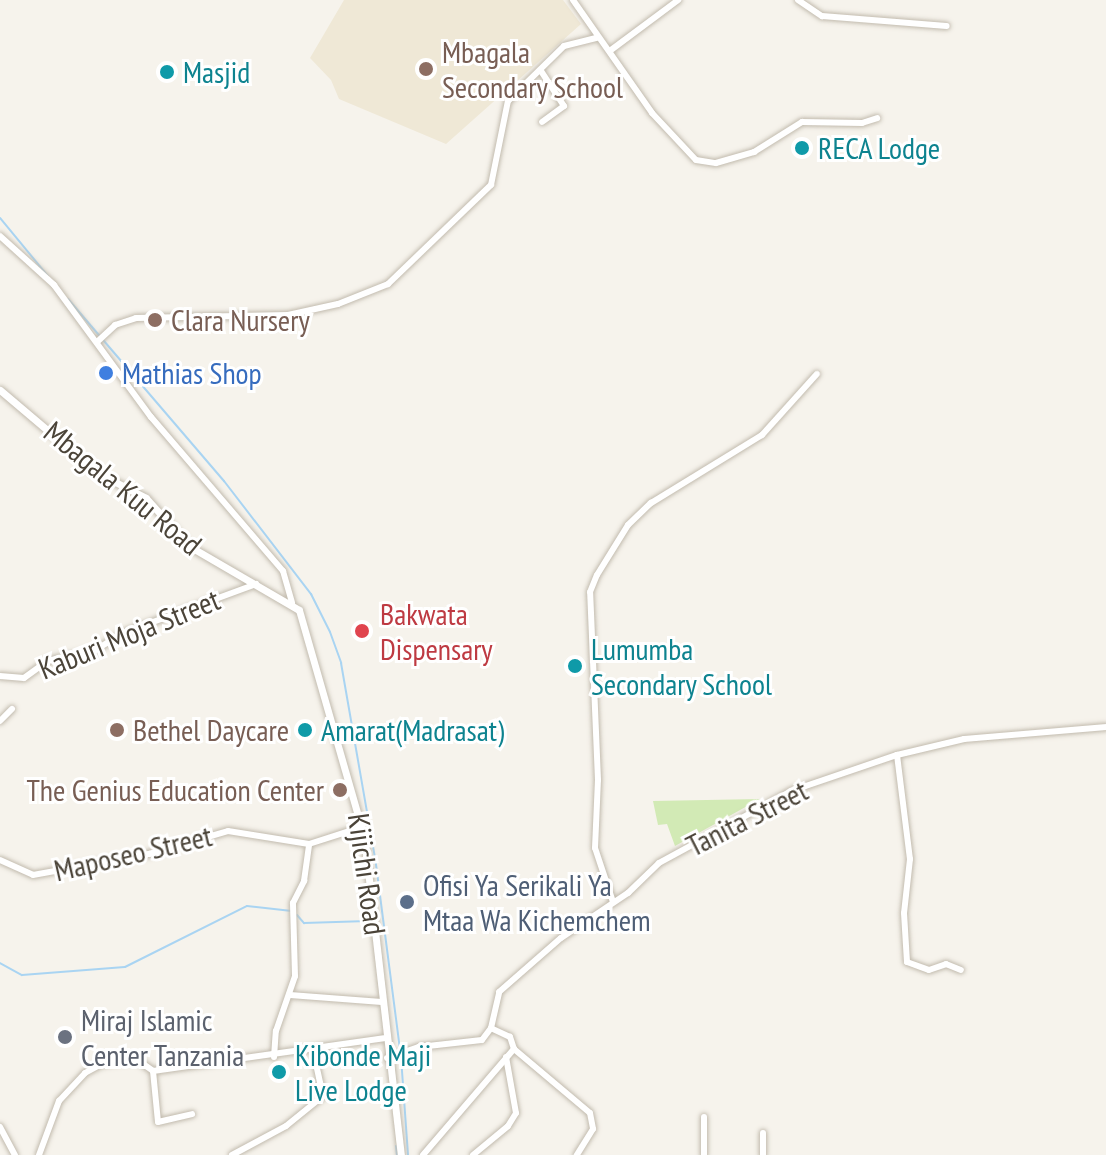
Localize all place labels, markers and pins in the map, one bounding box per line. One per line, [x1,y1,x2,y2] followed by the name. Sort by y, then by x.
[442,34,624,104] place label: Mbagala Secondary School
[183,54,250,90] place label: Masjid
[417,60,435,78] marker: Mbagala Secondary School
[158,63,176,81] marker: Masjid
[818,130,941,166] place label: RECA Lodge
[793,139,811,157] marker: RECA Lodge
[171,302,310,338] place label: Clara Nursery
[146,311,164,329] marker: Clara Nursery
[122,355,262,391] place label: Mathias Shop
[97,364,115,382] marker: Mathias Shop
[380,596,493,666] place label: Bakwata Dispensary
[351,620,373,642] marker: Bakwata Dispensary
[591,631,773,702] place label: Lumumba Secondary School
[566,657,584,675] marker: Lumumba Secondary School
[133,712,289,748] place label: Bethel Daycare
[321,712,504,748] place label: Amarat(Madrasat)
[108,721,126,739] marker: Bethel Daycare
[296,721,314,739] marker: Amarat(Madrasat)
[26,772,324,808] place label: The Genius Education Center
[331,781,349,799] marker: The Genius Education Center
[423,867,651,938] place label: Ofisi Ya Serikali Ya Mtaa Wa Kichemchem
[398,893,416,911] marker: Ofisi Ya Serikali Ya Mtaa Wa Kichemchem
[81,1002,245,1072] place label: Miraj Islamic Center Tanzania
[56,1028,74,1046] marker: Miraj Islamic Center Tanzania
[295,1037,431,1108] place label: Kibonde Maji Live Lodge
[270,1063,288,1081] marker: Kibonde Maji Live Lodge

